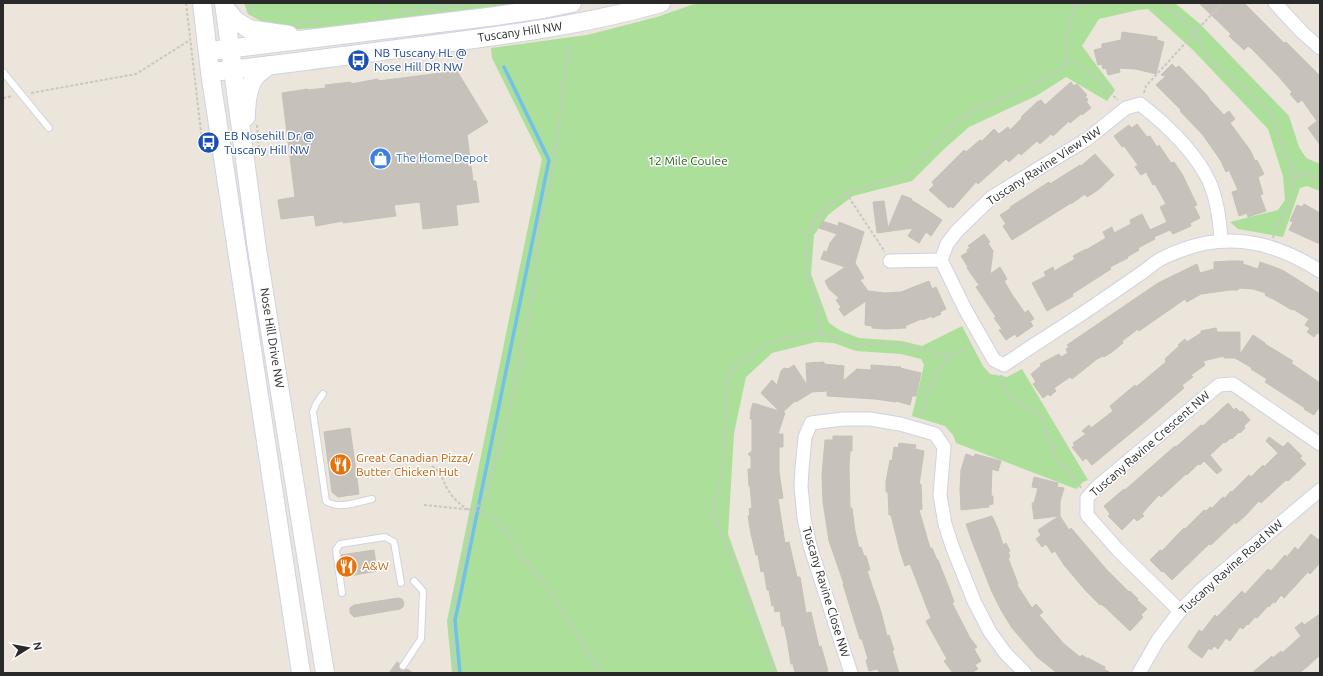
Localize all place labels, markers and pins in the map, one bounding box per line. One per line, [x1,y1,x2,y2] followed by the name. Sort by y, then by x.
[374,46,467,73] place label: NB Tuscany HL @ Nose Hill DR NW
[346,47,372,73] bus stop icon: NB Tuscany HL @ Nose Hill DR NW
[224,129,314,156] place label: EB Nosehill Dr @ Tuscany Hill NW
[196,130,222,156] bus stop icon: EB Nosehill Dr @ Tuscany Hill NW
[367,145,393,171] shop icon: The Home Depot
[396,151,488,164] place label: The Home Depot
[356,451,473,478] place label: Great Canadian Pizza/ Butter Chicken Hut
[328,452,354,478] restaurant icon: Great Canadian Pizza/ Butter Chicken Hut
[334,553,360,579] restaurant icon: A&W
[362,559,389,572] place label: A&W

